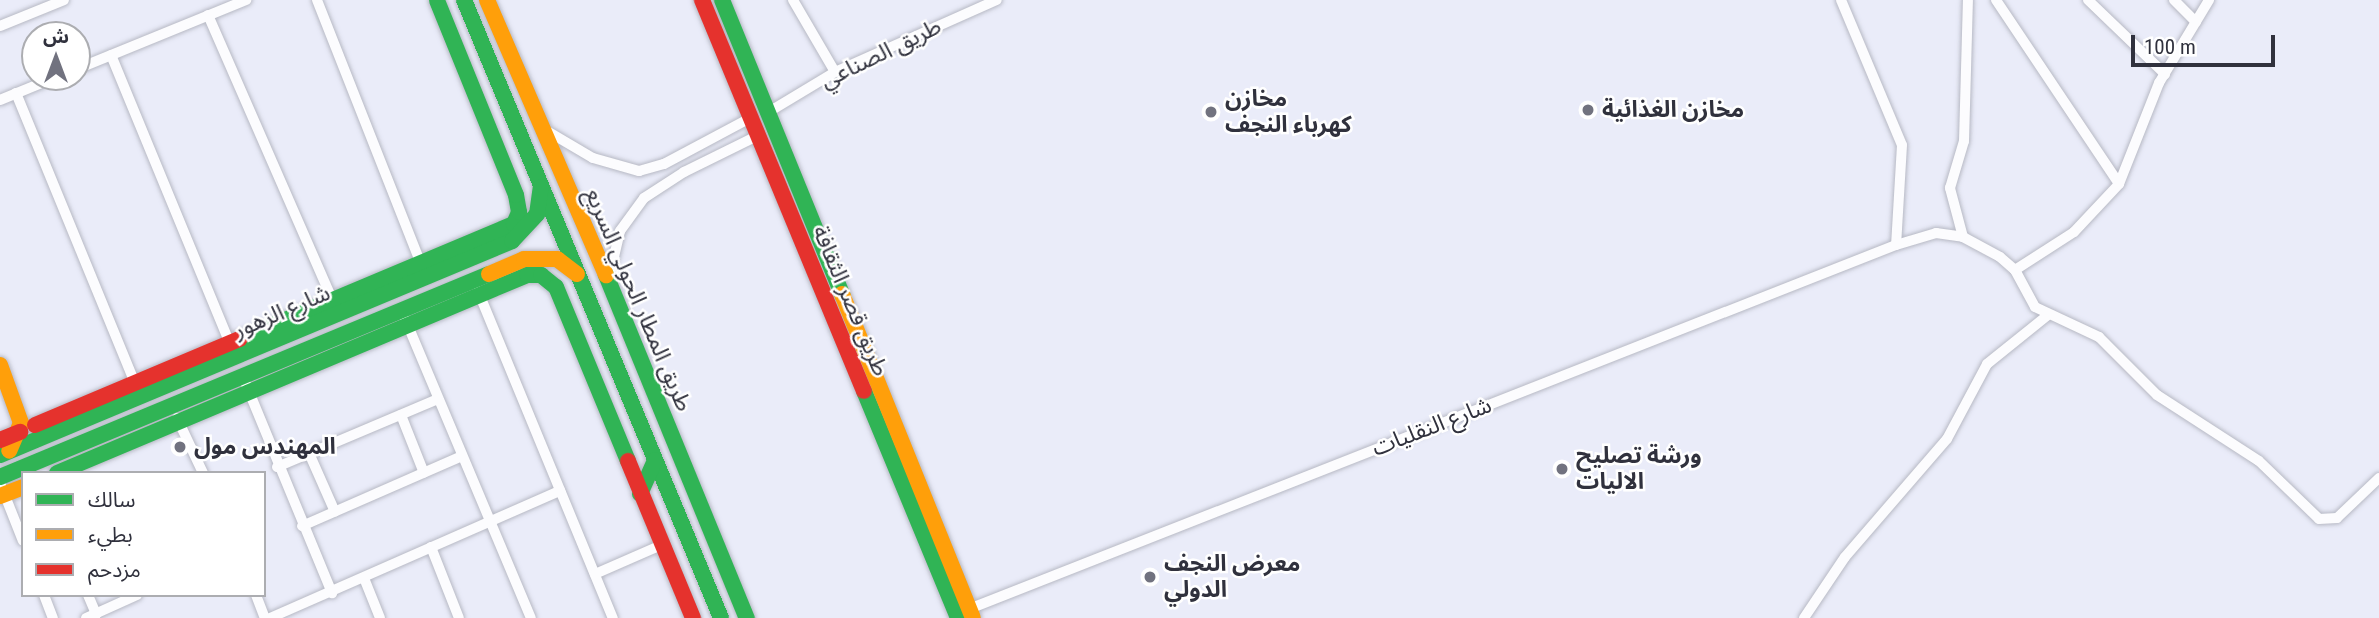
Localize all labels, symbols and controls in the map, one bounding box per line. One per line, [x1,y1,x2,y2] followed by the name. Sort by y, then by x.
[816,13,946,95] street label: طريق الصناعي
[21,21,91,91] north arrow
[2134,21,2278,65] scale bar
[43,25,69,48] text: ش
[2144,35,2196,59] text: 100 m
[1225,85,1352,139] place label: مخازن كهرباء النجف
[1602,96,1744,124] place label: مخازن الغذائية
[1580,102,1596,118] marker: مخازن الغذائية
[1203,104,1219,120] marker: مخازن كهرباء النجف
[578,184,698,416] street label: طريق المطار الحولي السريع
[806,222,894,380] street label: طريق قصر الثقافة
[230,279,334,345] street label: شارع الزهور
[1368,392,1496,462] street label: شارع النقليات
[194,433,336,461] place label: المهندس مول
[172,439,188,455] marker: المهندس مول
[1576,442,1702,496] place label: ورشة تصليح الاليات
[1554,461,1570,477] marker: ورشة تصليح الاليات
[21,471,266,597] legend
[88,488,135,512] text: سالك
[88,523,133,547] text: بطيء
[1164,550,1300,604] place label: معرض النجف الدولي
[88,558,141,582] text: مزدحم
[1142,569,1158,585] marker: معرض النجف الدولي

